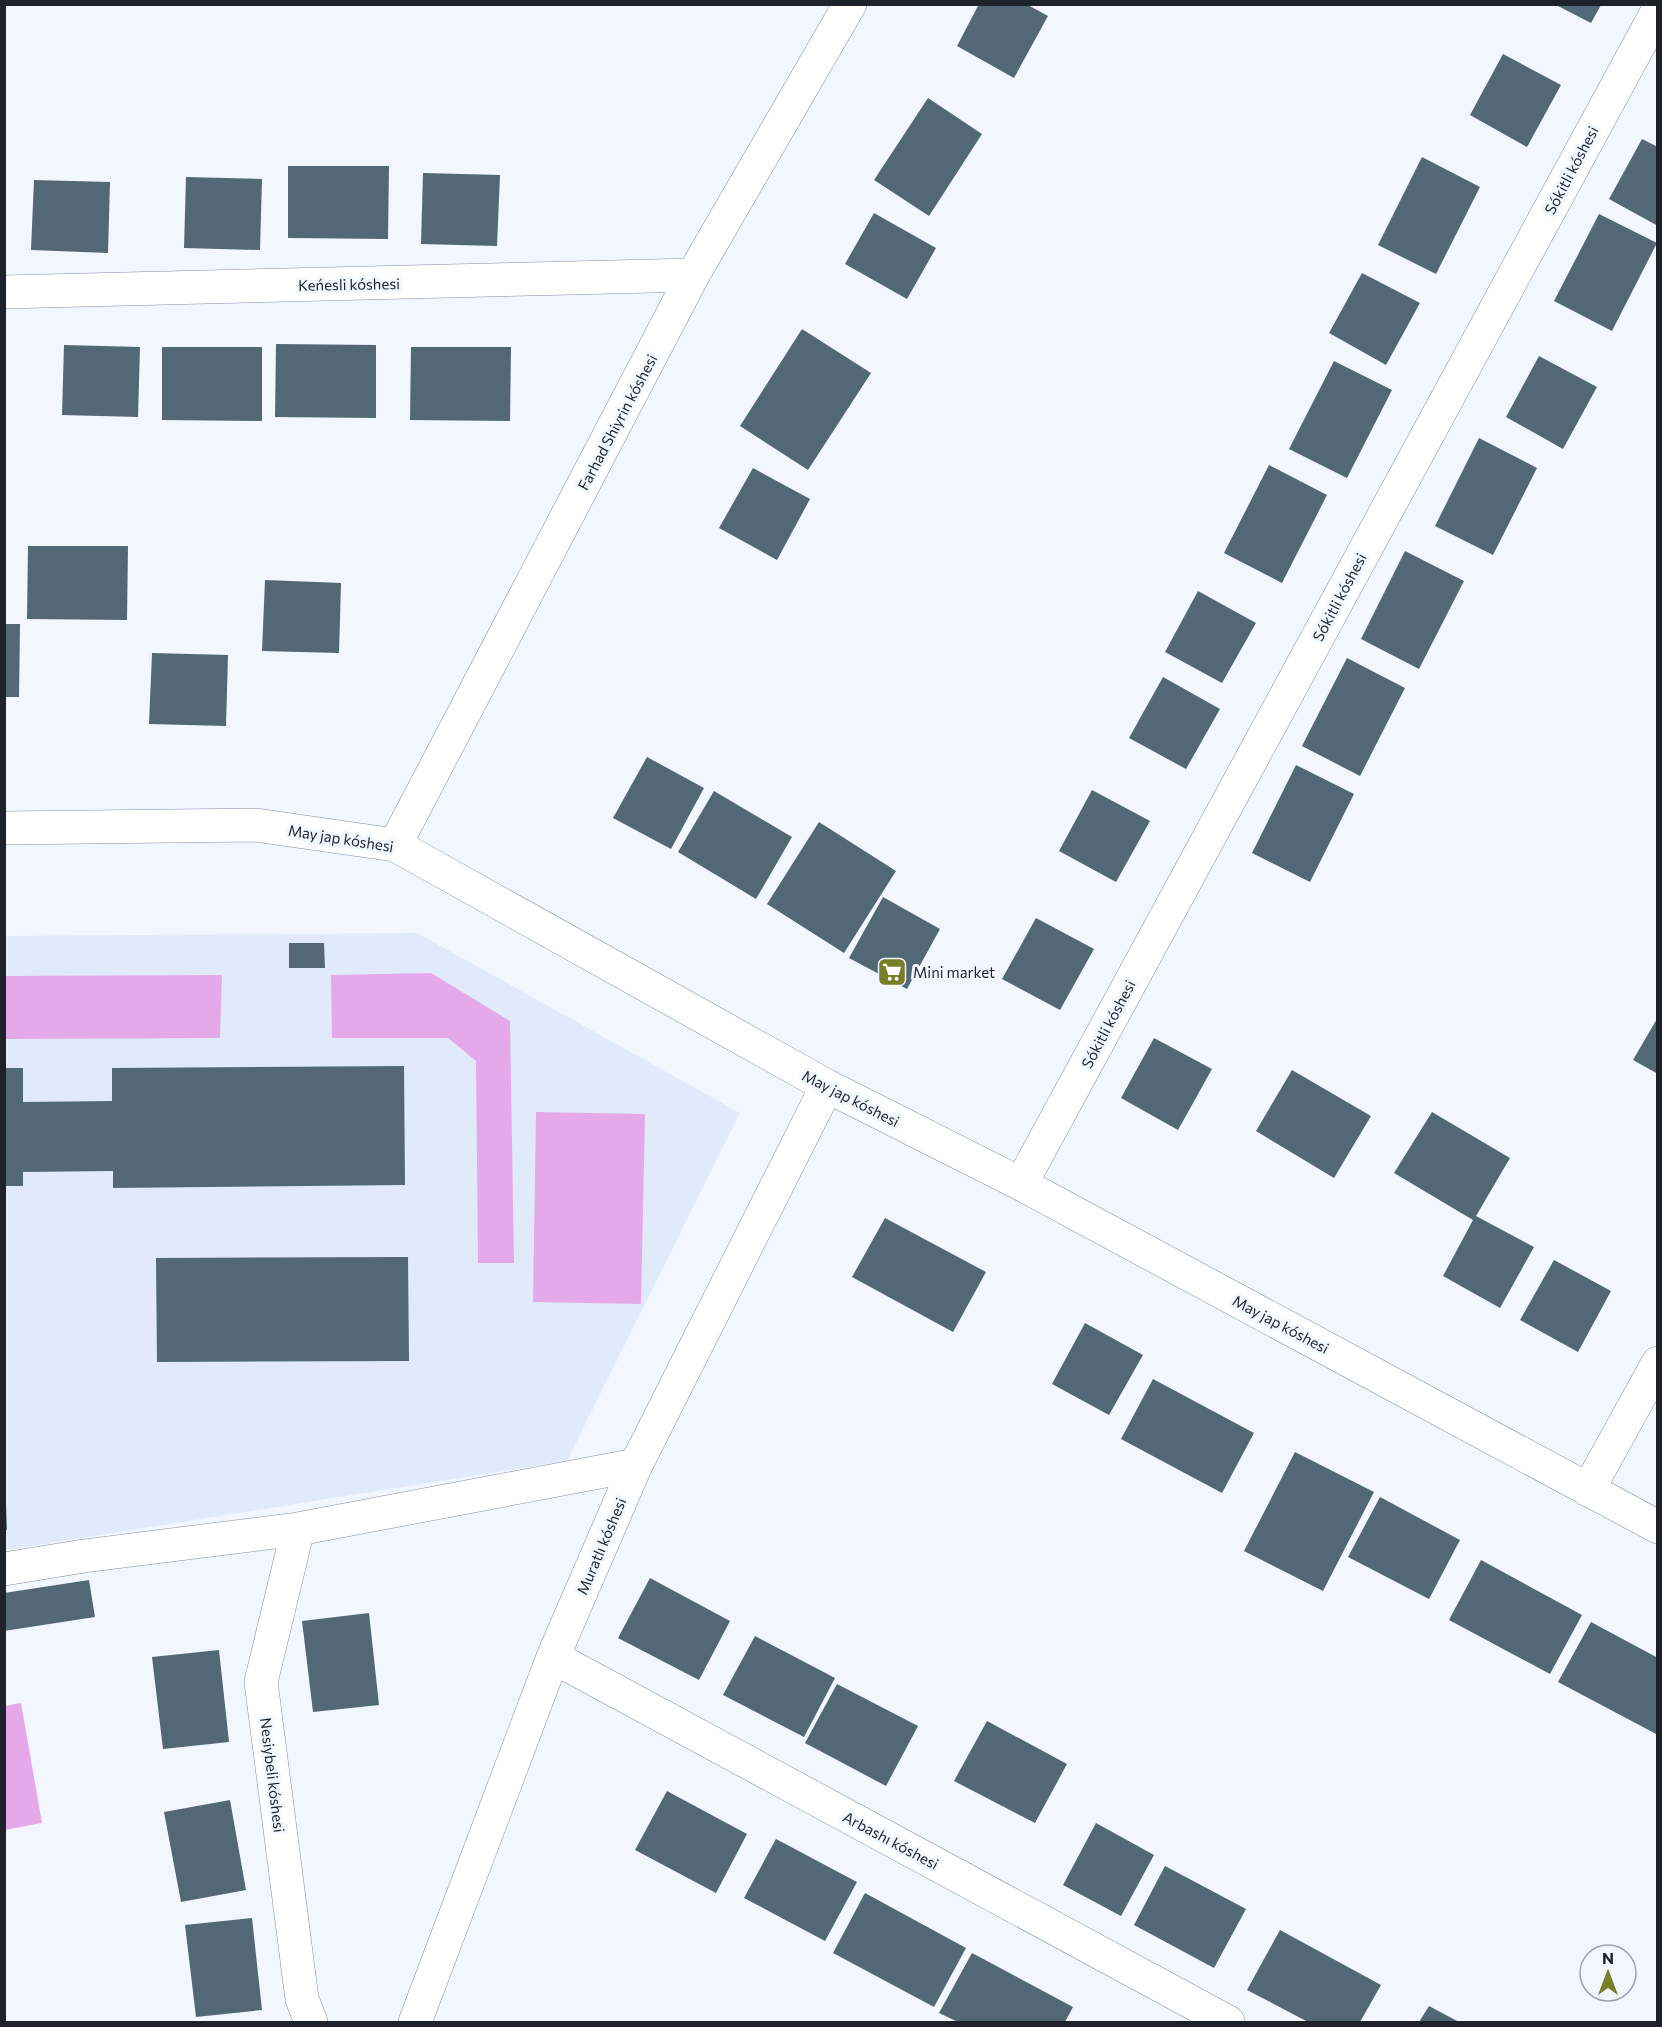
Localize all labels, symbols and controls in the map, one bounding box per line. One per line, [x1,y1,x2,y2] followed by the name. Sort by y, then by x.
[1540,123,1602,217] street label: Sókitli kóshesi
[298,274,400,294] street label: Keńesli kóshesi
[574,351,660,493] street label: Farhad Shiyrin kóshesi
[1308,550,1370,644] street label: Sókitli kóshesi
[287,821,395,855] street label: May jap kóshesi
[876,956,908,988] supermarket icon: Mini market
[913,963,995,981] place label: Mini market
[1077,977,1139,1071] street label: Sókitli kóshesi
[799,1066,903,1130] street label: May jap kóshesi
[1230,1291,1332,1357] street label: May jap kóshesi
[572,1495,630,1597] street label: Muratlı kóshesi
[257,1717,289,1833] street label: Nesiybeli kóshesi
[840,1807,942,1873] street label: Arbashı kóshesi
[1578,1943,1638,2003] north arrow
[1602,1948,1614,1967] text: N

